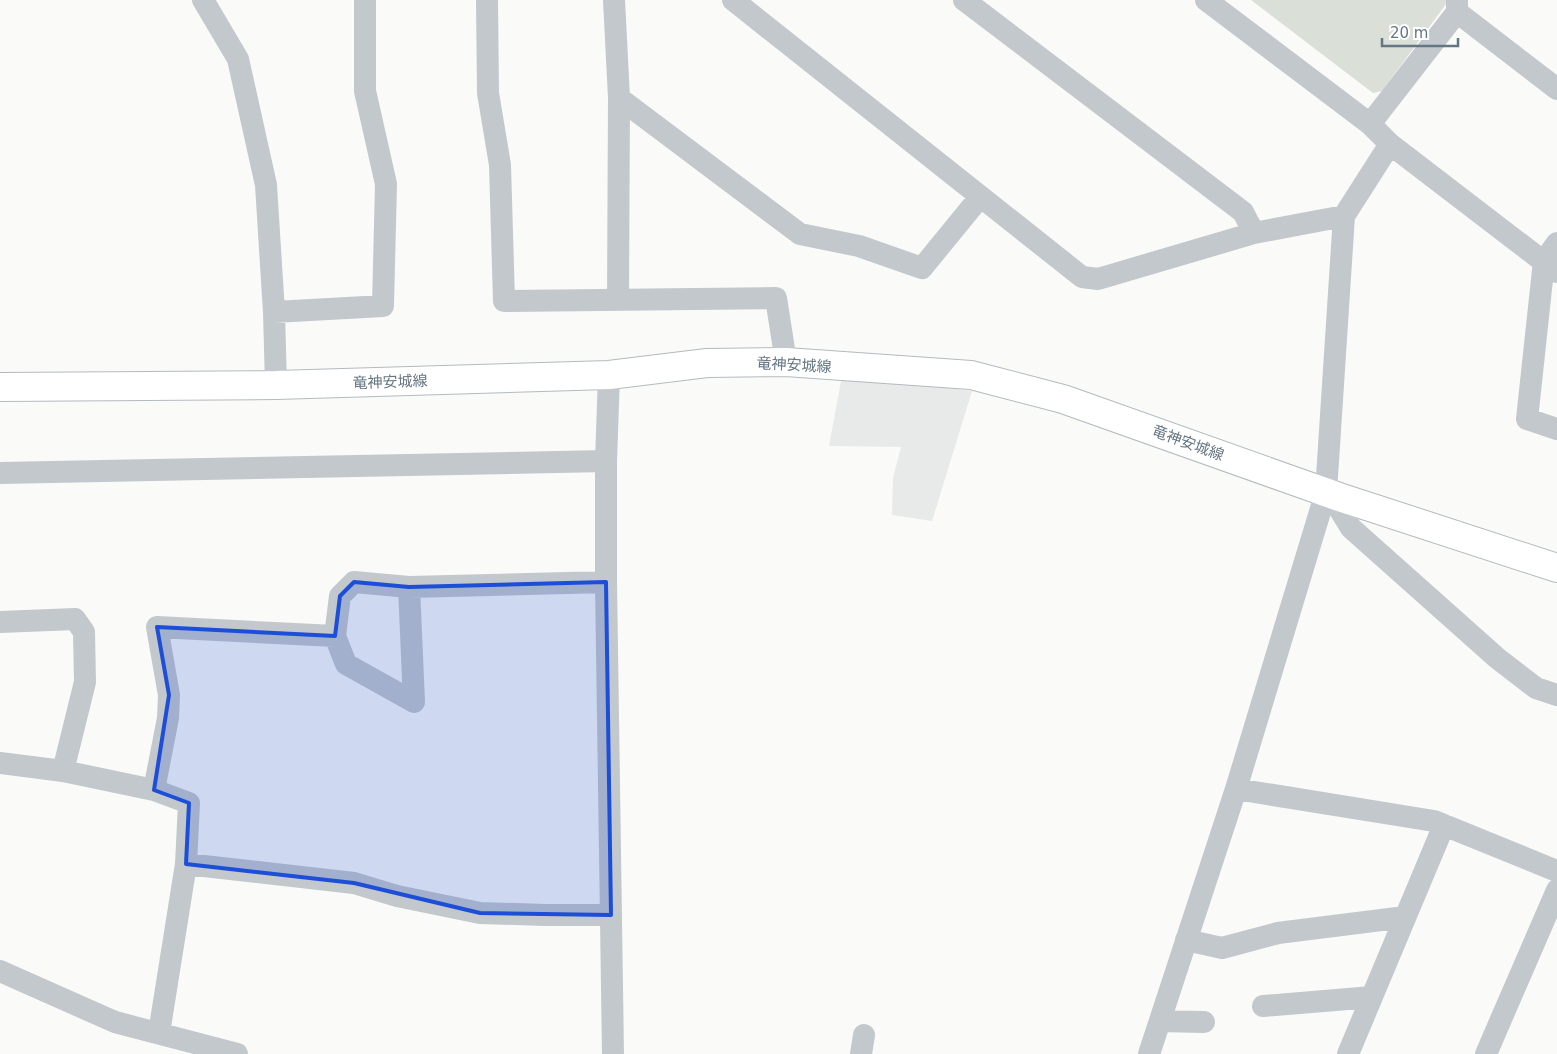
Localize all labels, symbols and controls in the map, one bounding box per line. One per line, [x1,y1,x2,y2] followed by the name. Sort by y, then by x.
[1382,15,1458,47] scale bar
[1390,24,1428,42] text: 20 m
[756,354,832,376] street label: 竜神安城線
[352,372,428,392] street label: 竜神安城線
[1150,422,1226,464] street label: 竜神安城線

